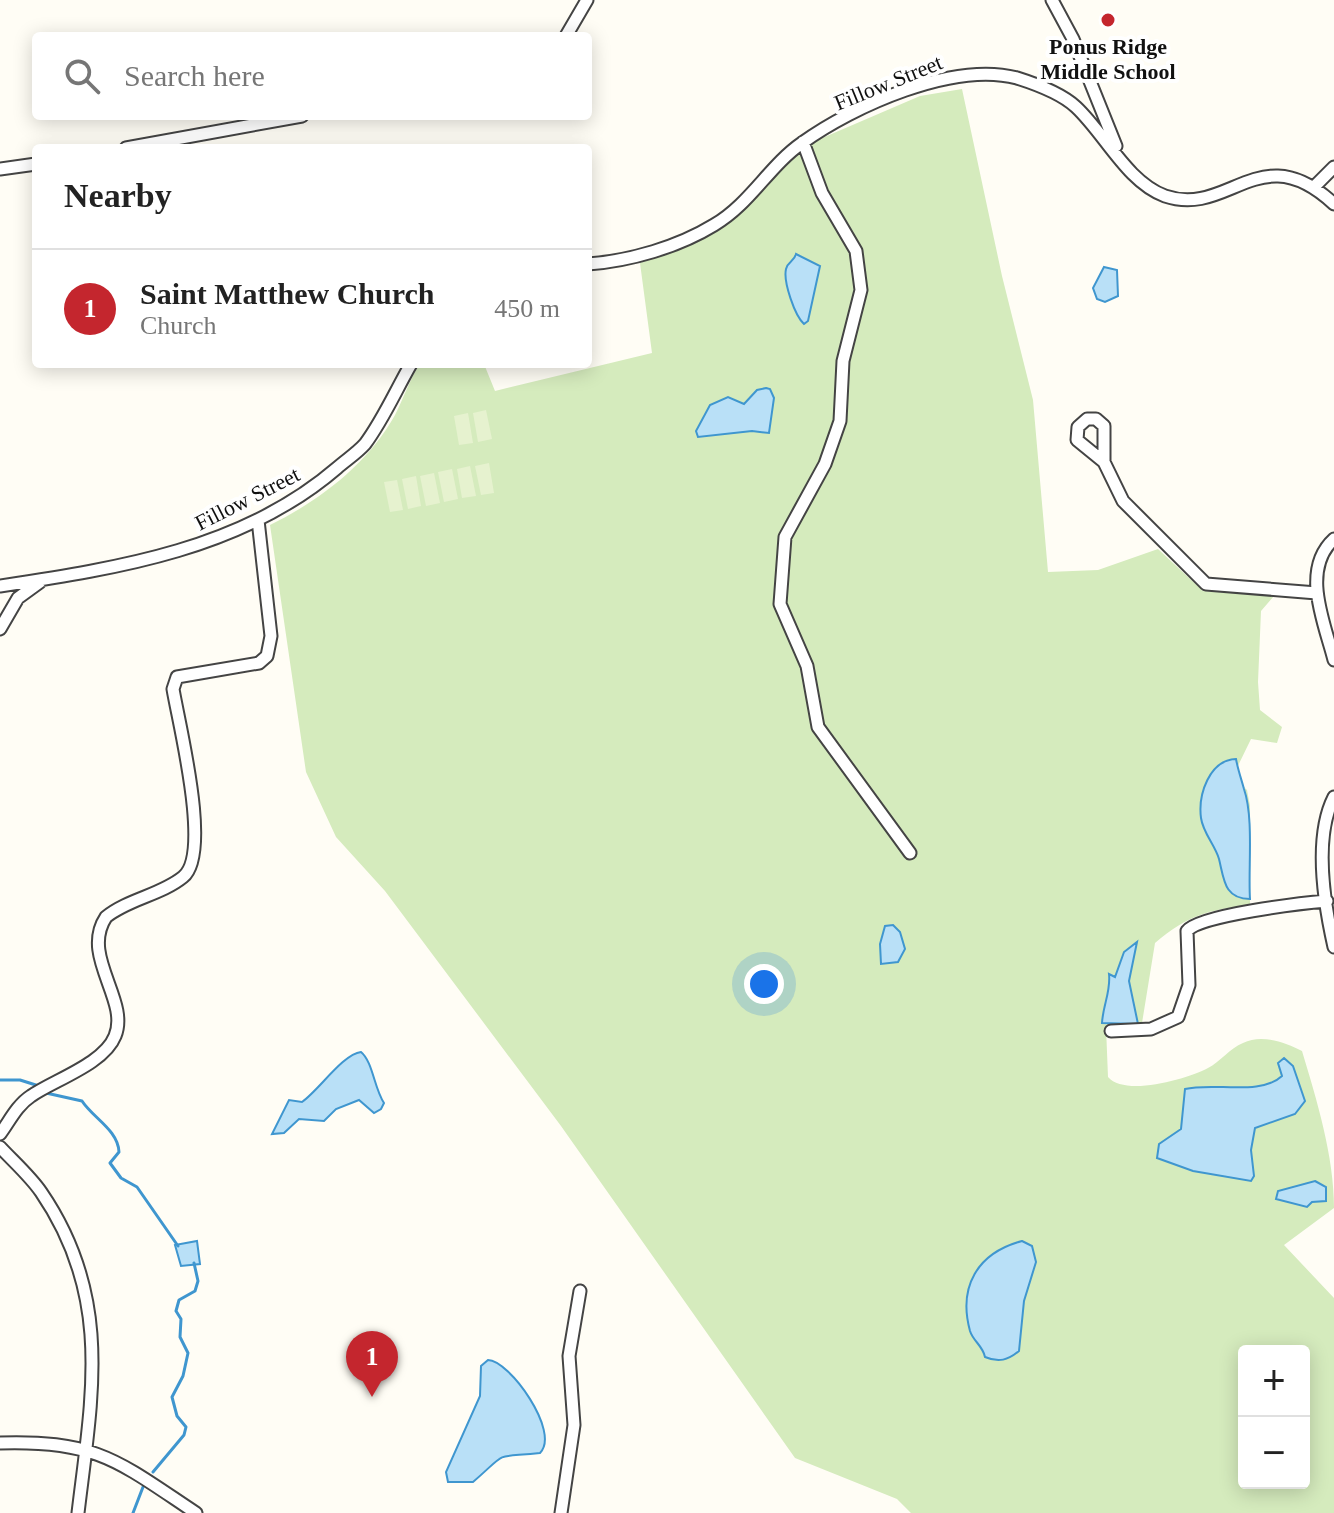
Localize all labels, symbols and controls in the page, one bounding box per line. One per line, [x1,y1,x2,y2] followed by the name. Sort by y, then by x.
[1099,11,1117,29] marker: Ponus Ridge Middle School
[32,32,592,120] search box
[1040,34,1176,84] place label: Ponus Ridge Middle School
[831,49,946,115] street label: Fillow Street
[60,54,104,98] icon: search
[124,59,265,92] text: Search here
[64,177,172,214] text: Nearby
[140,277,434,310] text: Saint Matthew Church
[84,294,97,323] text: 1
[494,294,560,323] text: 450 m
[140,311,217,340] text: Church
[191,461,304,536] street label: Fillow Street
[744,964,784,1004] your location
[346,1331,398,1397] pin: 1
[1238,1345,1310,1489] map controls
[1238,1345,1310,1417] button: +
[1238,1417,1310,1489] button: −

